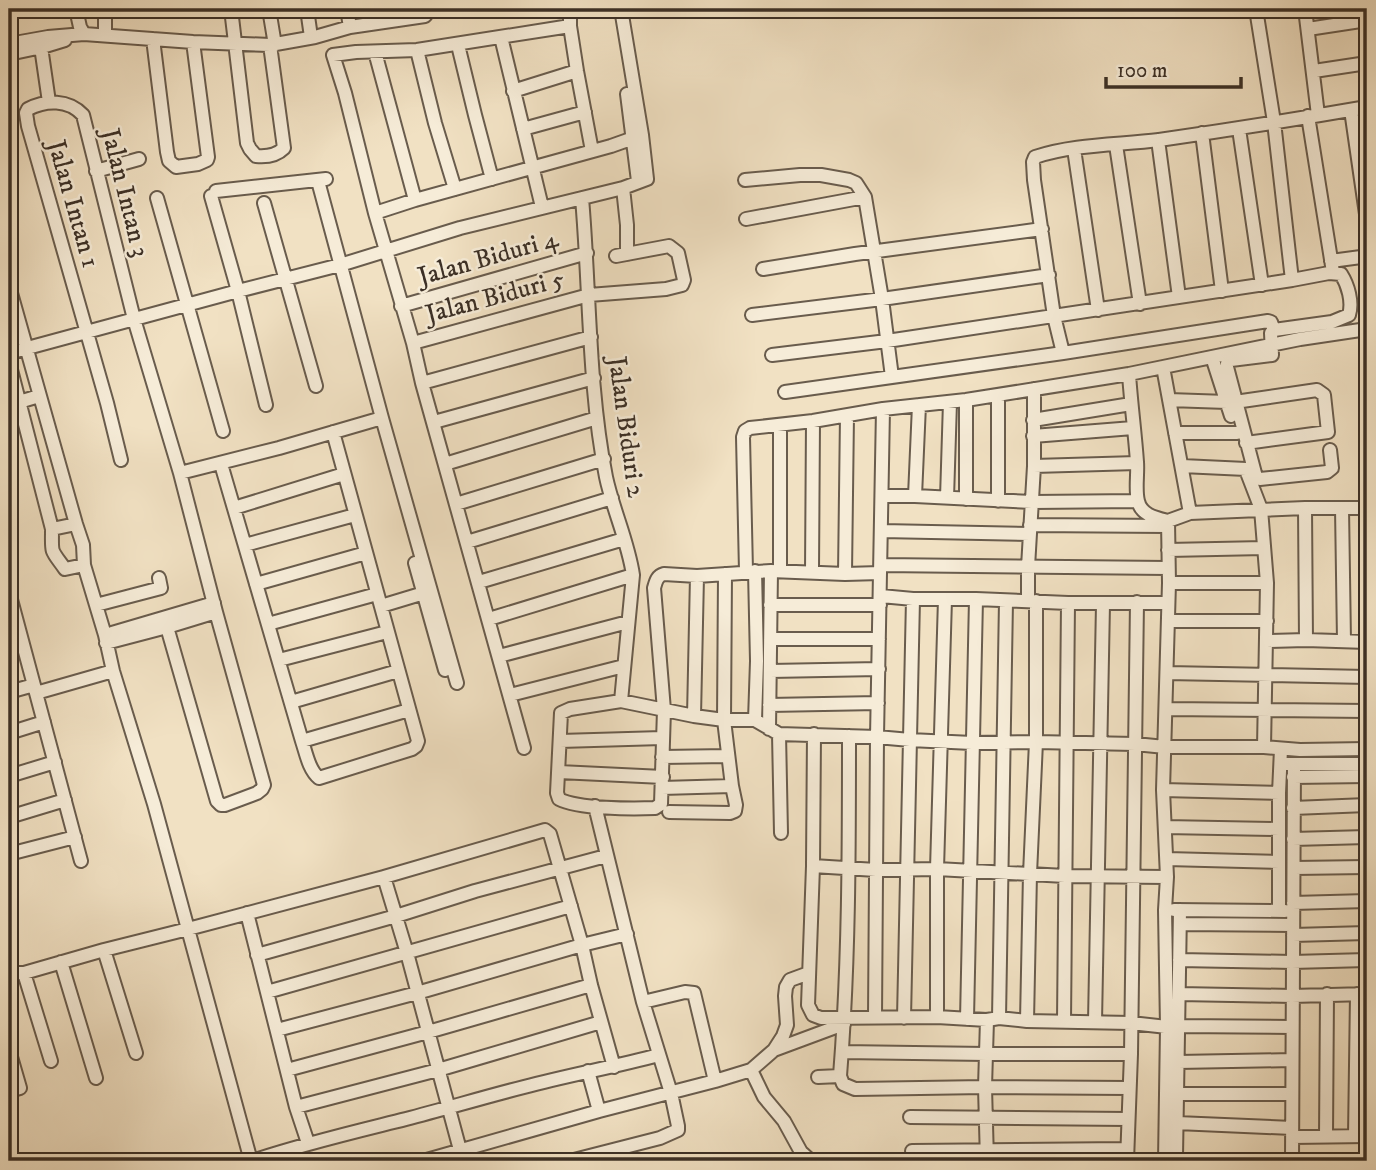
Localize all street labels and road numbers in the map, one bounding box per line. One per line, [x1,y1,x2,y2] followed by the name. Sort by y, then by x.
[93,123,157,261] street label: Jalan Intan 3
[39,134,107,272] street label: Jalan Intan 1
[412,222,563,294] street label: Jalan Biduri 4
[420,263,568,332] street label: Jalan Biduri 5
[599,352,652,500] street label: Jalan Biduri 2

